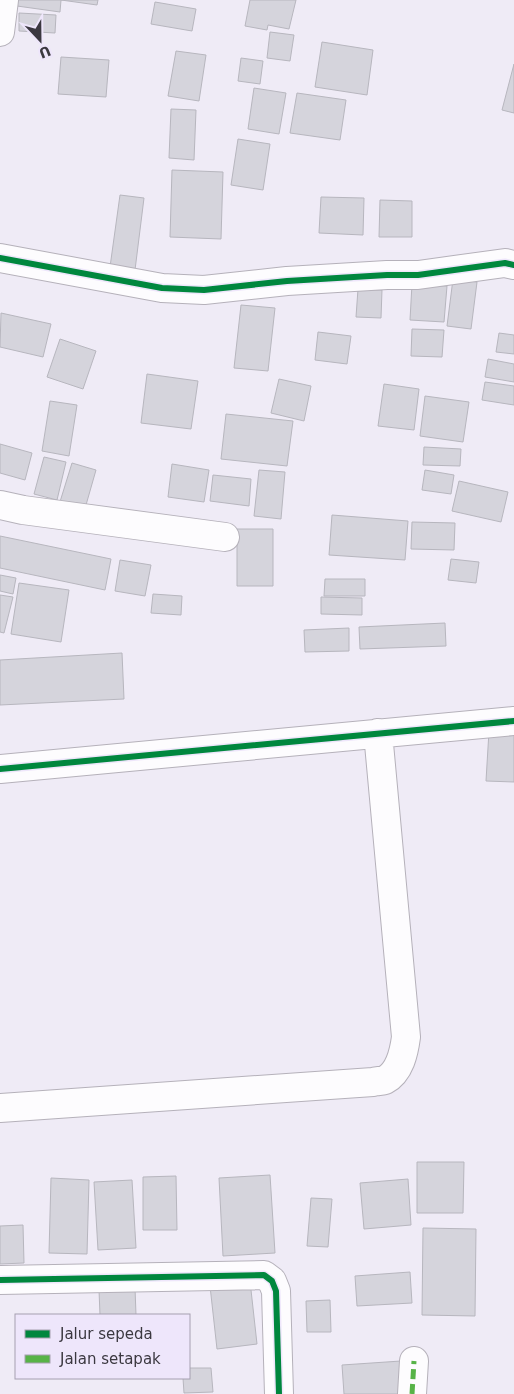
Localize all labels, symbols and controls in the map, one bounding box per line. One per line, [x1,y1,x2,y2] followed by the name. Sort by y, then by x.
[15,15,65,65] north arrow
[37,43,53,62] text: U
[15,1314,190,1379] legend
[59,1325,153,1343] text: Jalur sepeda
[59,1350,161,1368] text: Jalan setapak

